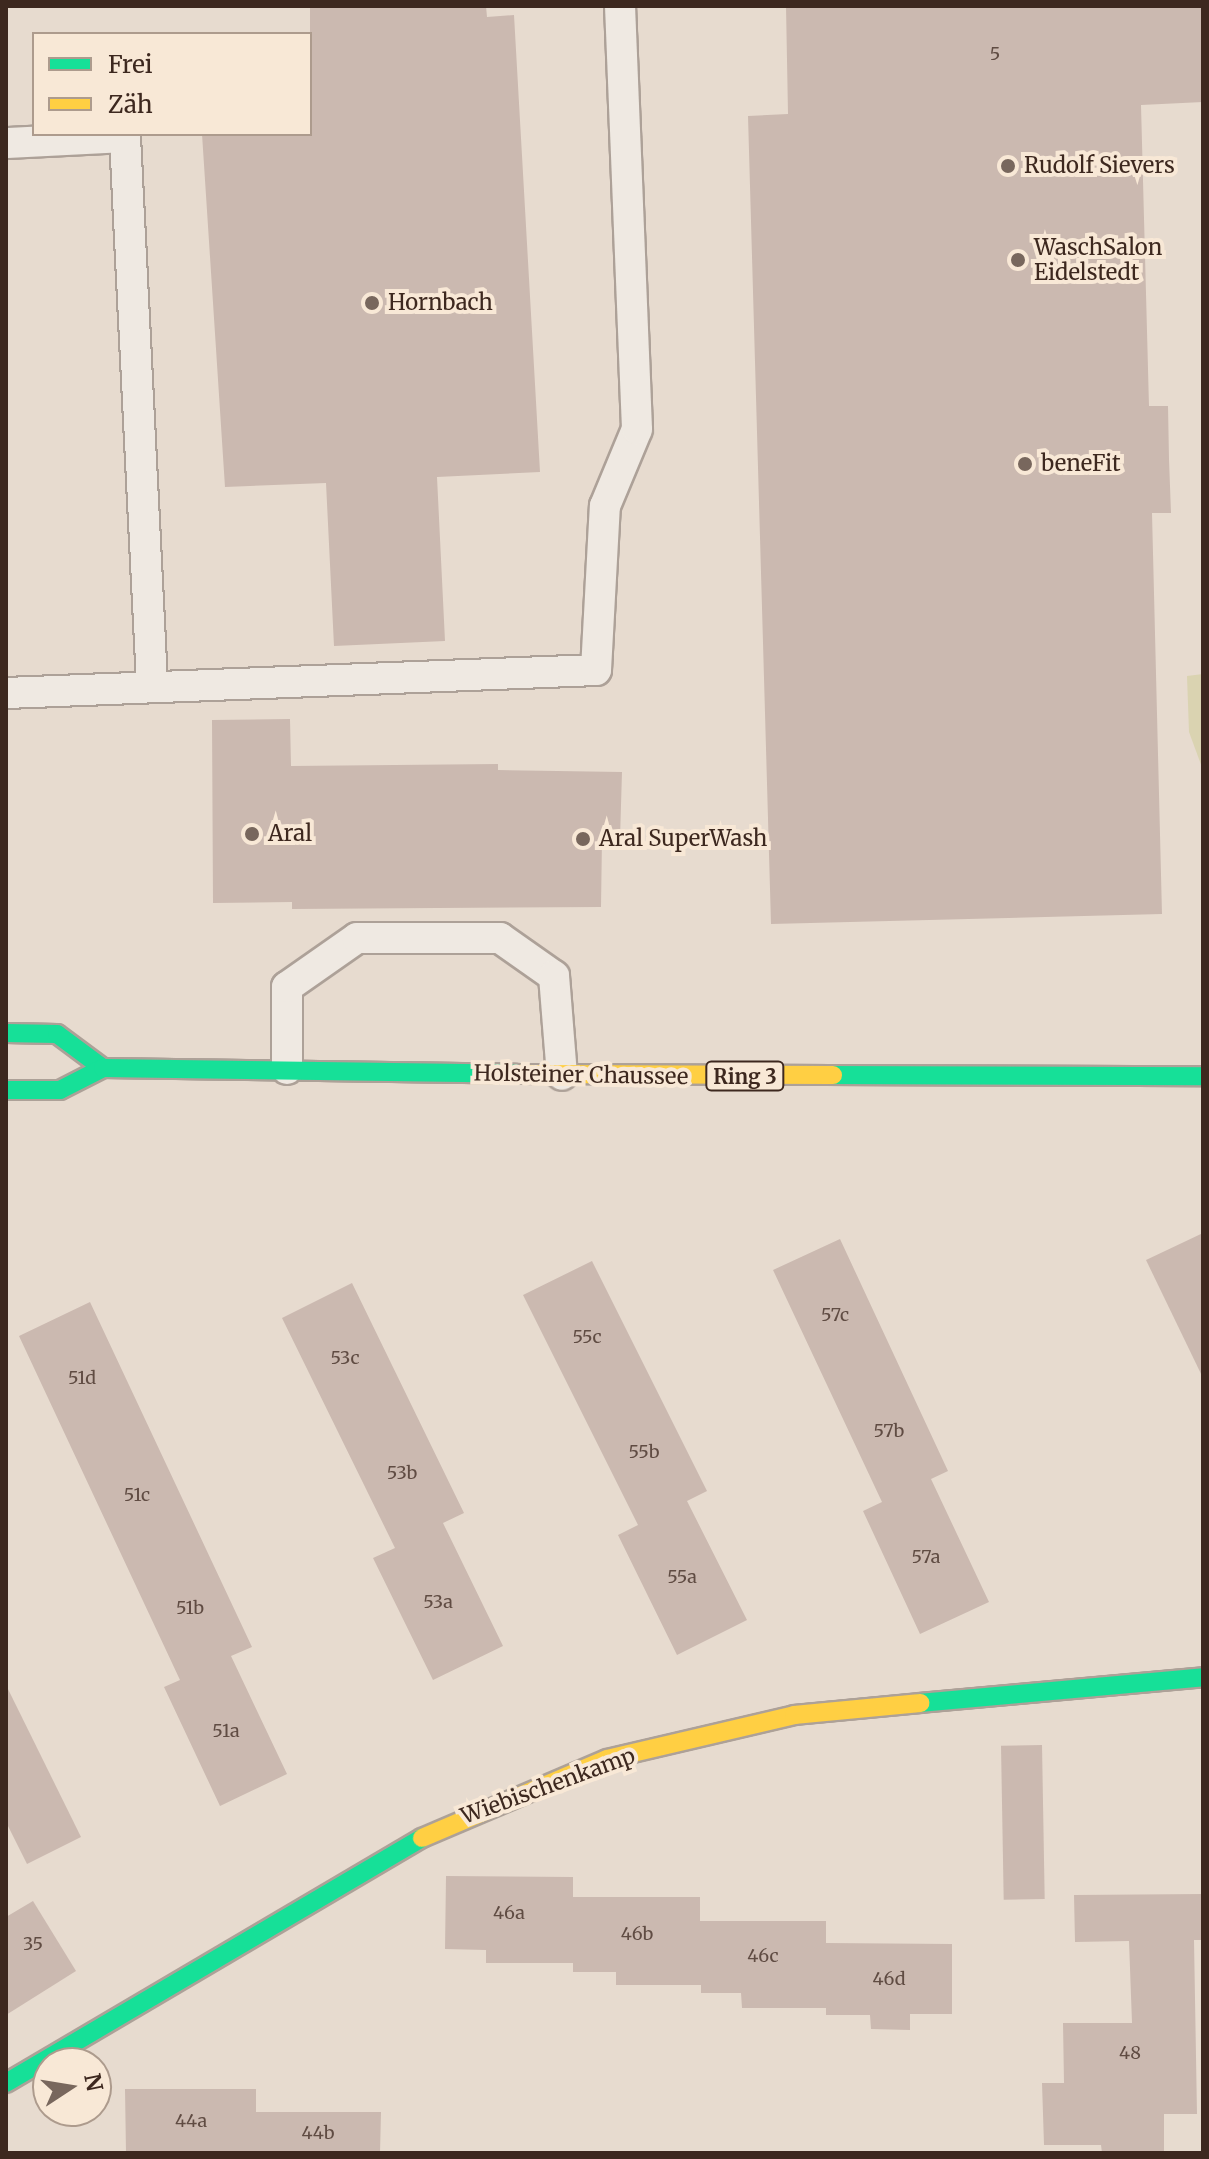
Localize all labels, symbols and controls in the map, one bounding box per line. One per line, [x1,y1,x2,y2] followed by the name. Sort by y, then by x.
[32,32,312,136] legend
[990,43,1000,65] house number: 5
[108,49,153,80] text: Frei
[108,89,153,120] text: Zäh
[1024,153,1175,179] place label: Rudolf Sievers
[999,157,1017,175] marker: Rudolf Sievers
[1034,234,1162,286] place label: WaschSalon Eidelstedt
[1009,251,1027,269] marker: WaschSalon Eidelstedt
[388,290,493,316] place label: Hornbach
[363,294,381,312] marker: Hornbach
[1041,451,1120,477] place label: beneFit
[1016,455,1034,473] marker: beneFit
[268,821,312,847] place label: Aral
[243,825,261,843] marker: Aral
[599,826,767,852] place label: Aral SuperWash
[574,830,592,848] marker: Aral SuperWash
[473,1060,689,1090] street label: Holsteiner Chaussee
[705,1060,785,1092] road number: Ring 3
[821,1304,849,1326] house number: 57c
[572,1326,602,1348] house number: 55c
[330,1347,360,1369] house number: 53c
[68,1367,96,1389] house number: 51d
[874,1420,904,1442] house number: 57b
[629,1441,659,1463] house number: 55b
[387,1462,417,1484] house number: 53b
[124,1484,150,1506] house number: 51c
[912,1546,940,1568] house number: 57a
[667,1566,697,1588] house number: 55a
[423,1591,453,1613] house number: 53a
[176,1597,204,1619] house number: 51b
[212,1720,240,1742] house number: 51a
[457,1742,639,1830] street label: Wiebischenkamp
[493,1902,525,1924] house number: 46a
[621,1923,653,1945] house number: 46b
[23,1933,43,1955] house number: 35
[747,1945,779,1967] house number: 46c
[872,1968,906,1990] house number: 46d
[1119,2042,1141,2064] house number: 48
[32,2047,112,2127] north arrow
[78,2071,109,2094] text: N
[175,2110,207,2132] house number: 44a
[302,2122,334,2144] house number: 44b

